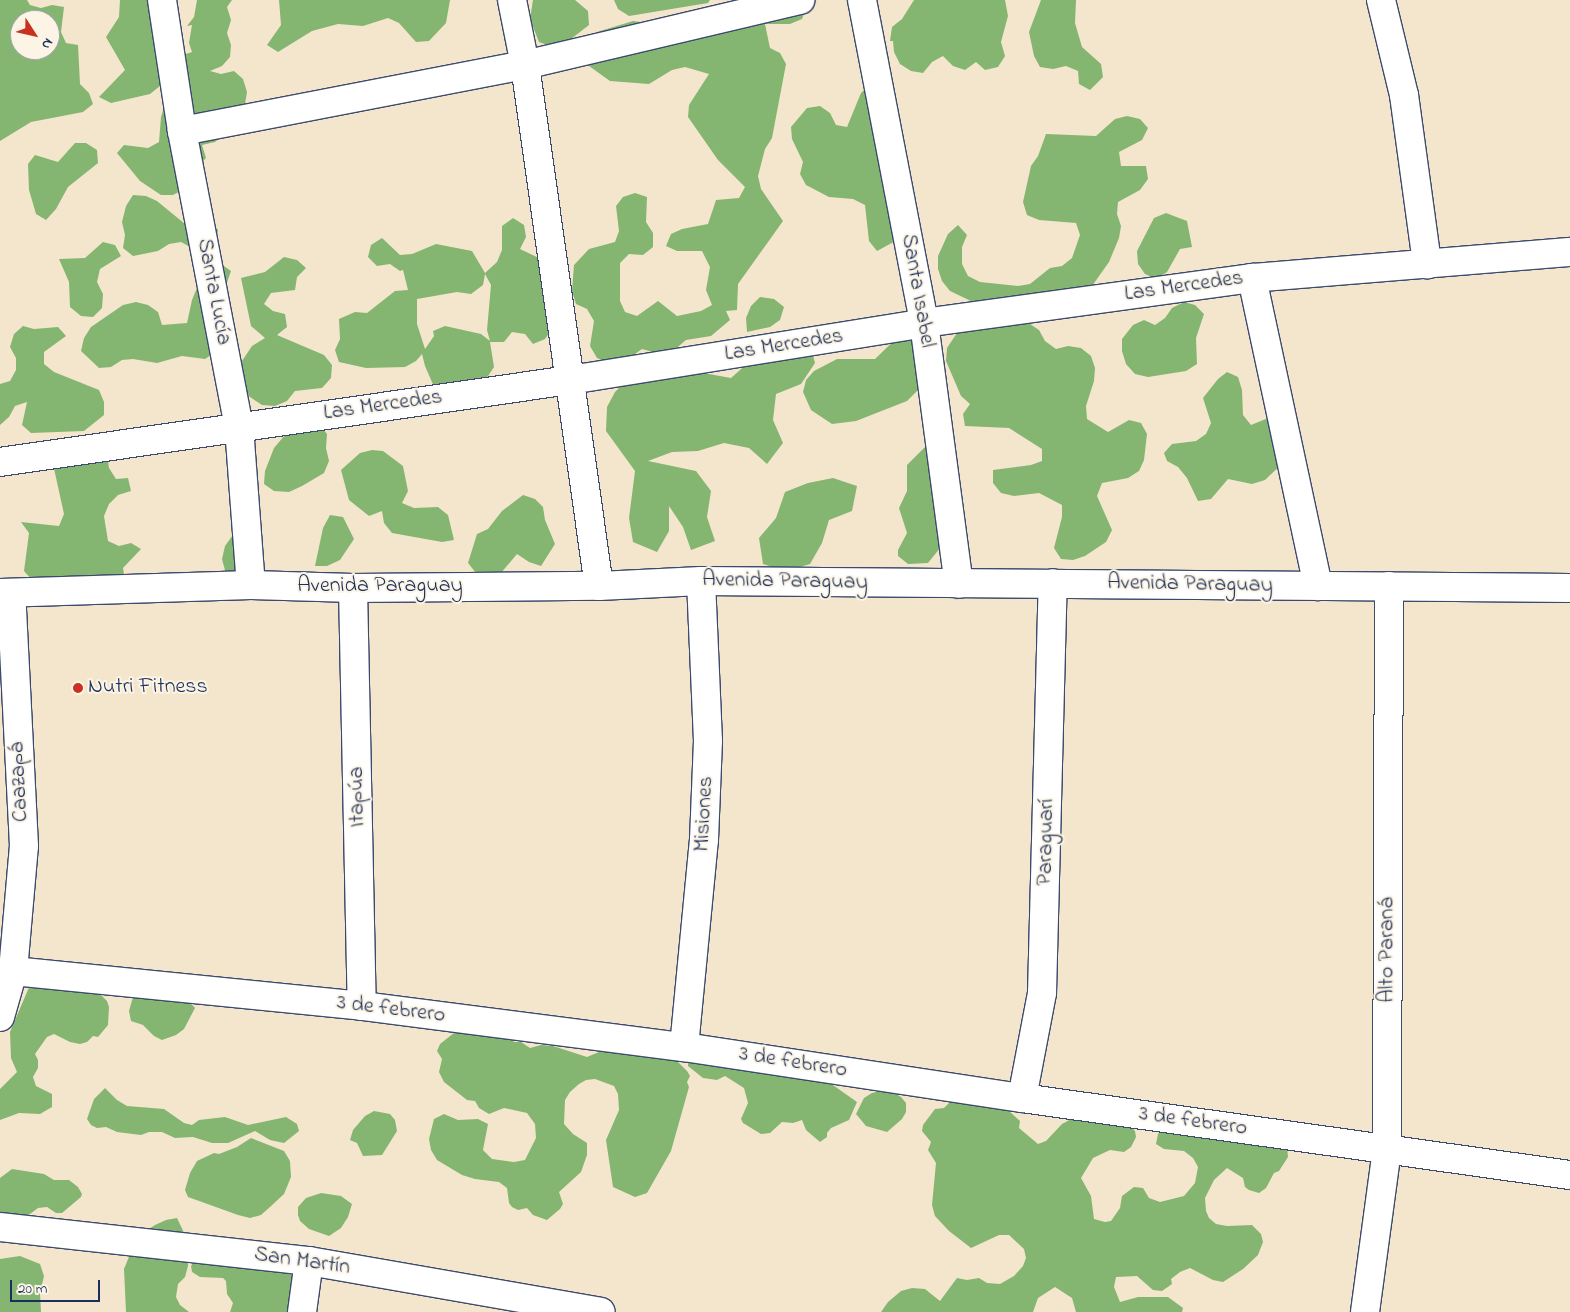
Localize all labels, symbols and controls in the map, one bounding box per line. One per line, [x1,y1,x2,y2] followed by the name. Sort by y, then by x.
[10,10,60,60] north arrow
[36,33,58,53] text: N
[894,232,940,350] street label: Santa Isabel
[190,237,236,347] street label: Santa Lucía
[1123,266,1245,308] street label: Las Mercedes
[723,324,845,368] street label: Las Mercedes
[322,385,444,427] street label: Las Mercedes
[702,567,868,597] street label: Avenida Paraguay
[1107,570,1273,600] street label: Avenida Paraguay
[297,574,463,600] street label: Avenida Paraguay
[88,675,208,701] place label: Nutri Fitness
[72,682,84,694] marker: Nutri Fitness
[5,741,35,823] street label: Caazapá
[344,766,372,828] street label: Itapúa
[690,775,720,853] street label: Misiones
[1033,798,1061,886] street label: Paraguarí
[1375,897,1401,1003] street label: Alto Paraná
[335,990,447,1030] street label: 3 de febrero
[737,1041,849,1085] street label: 3 de febrero
[1137,1101,1249,1143] street label: 3 de febrero
[252,1242,352,1282] street label: San Martín
[12,1270,102,1302] scale bar
[18,1278,47,1300] text: 20 m

